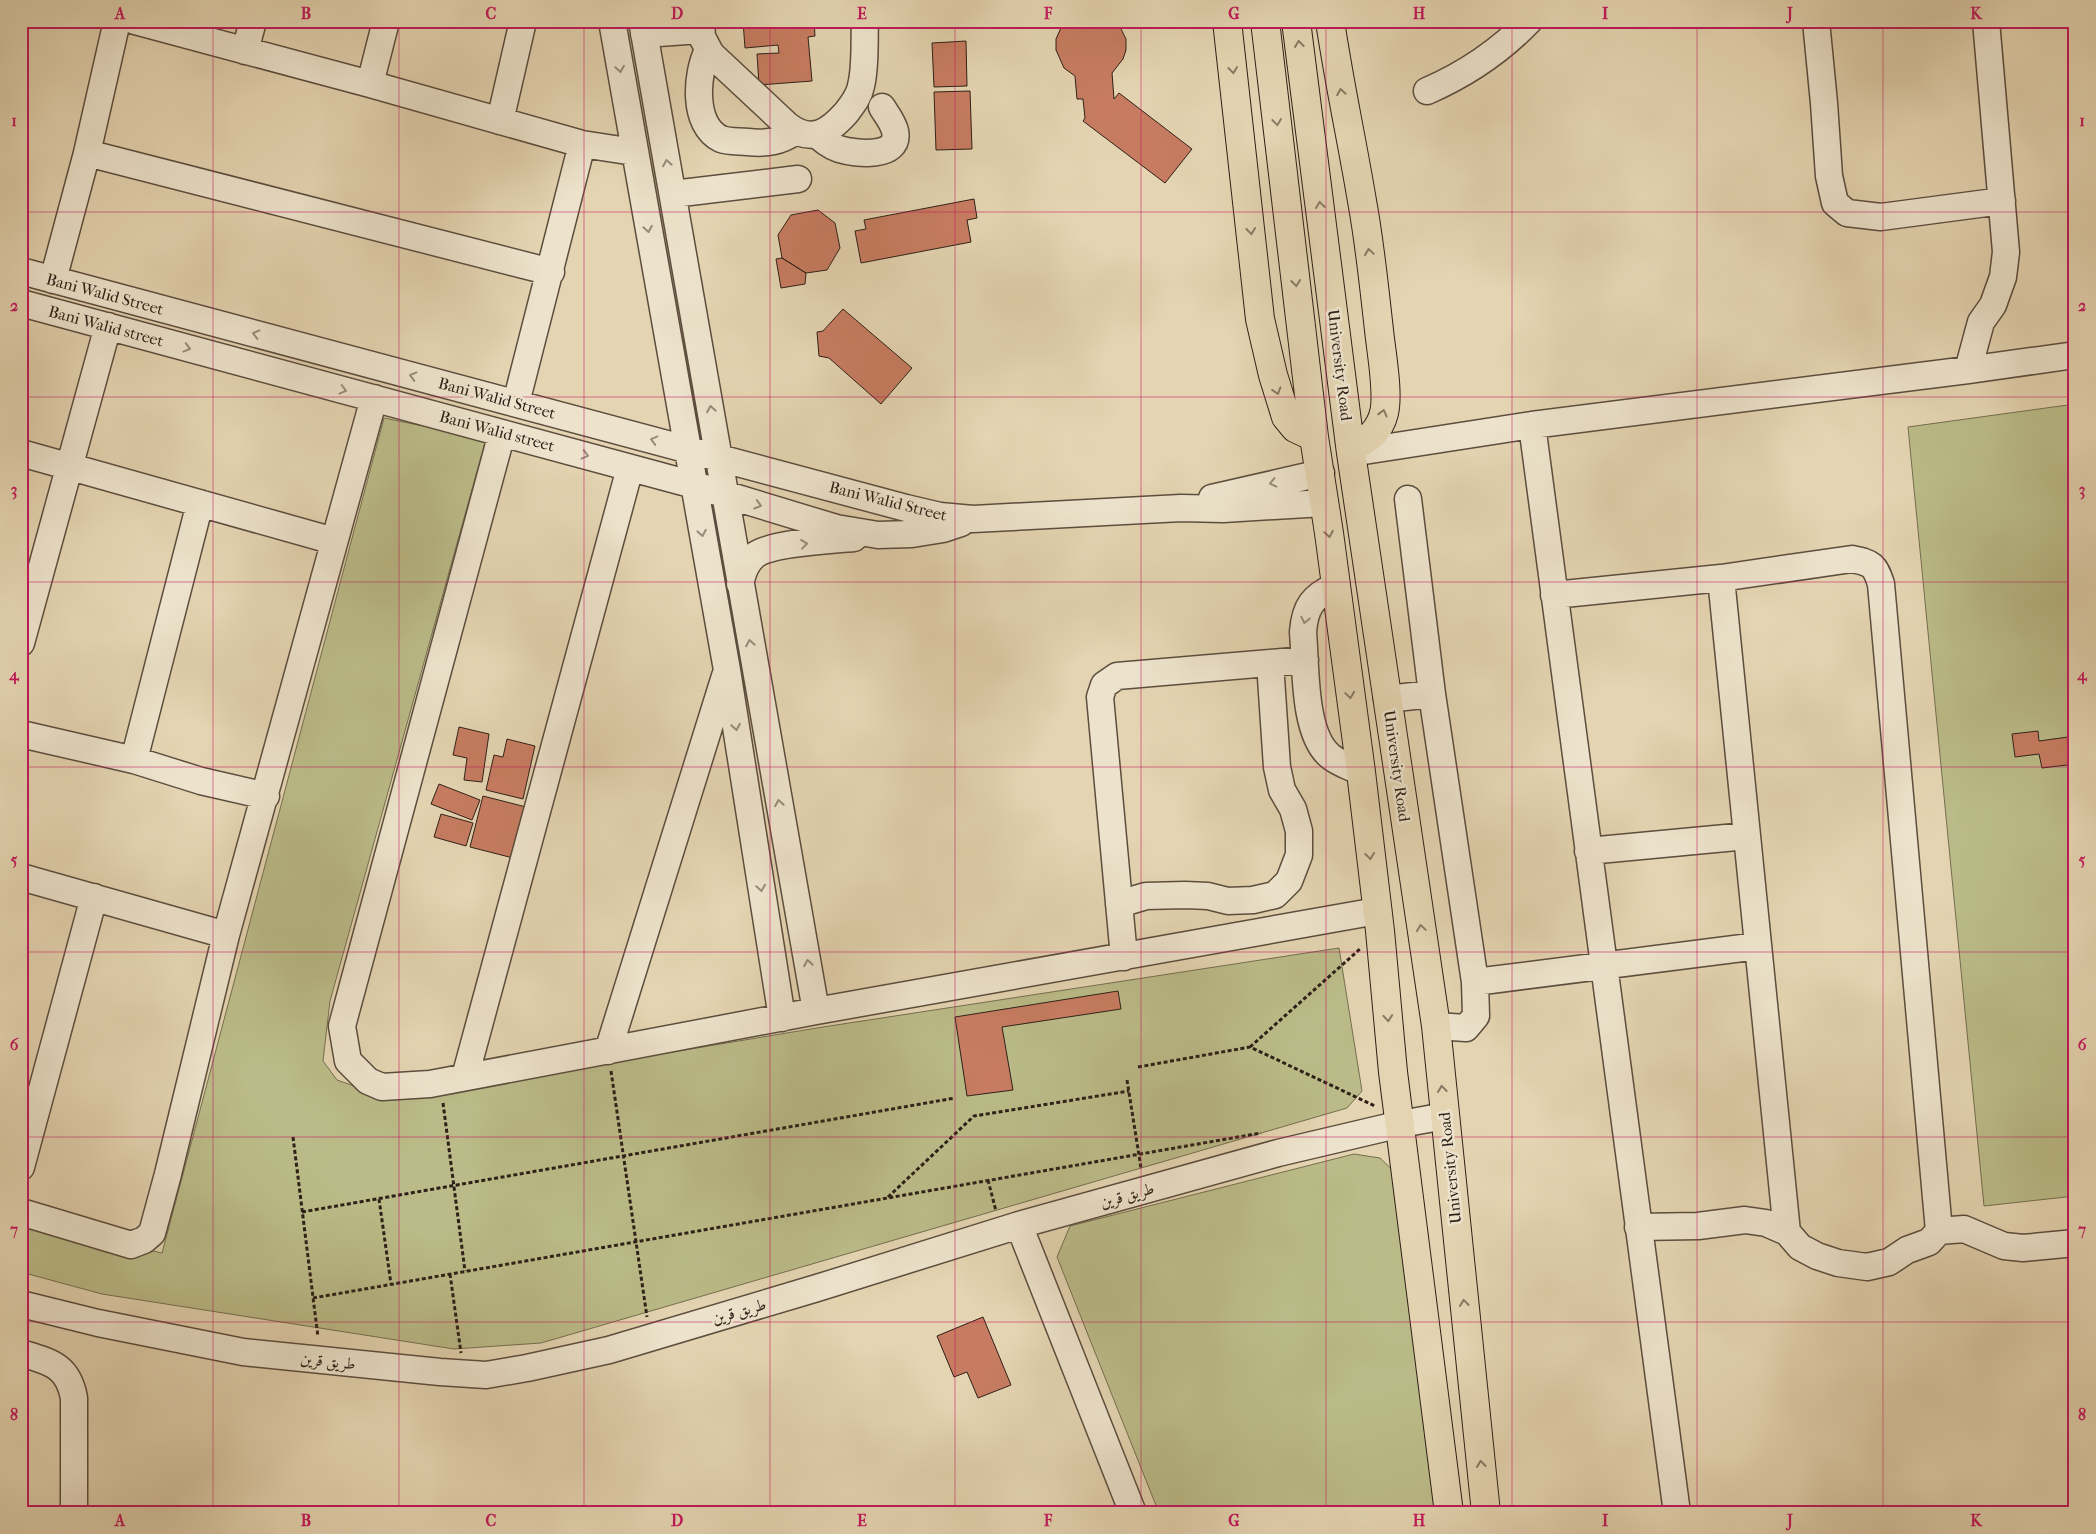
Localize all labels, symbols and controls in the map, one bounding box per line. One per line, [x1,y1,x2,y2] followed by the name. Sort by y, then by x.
[114,4,126,23] text: A
[301,4,311,23] text: B
[486,4,497,23] text: C
[671,4,683,23] text: D
[857,4,867,23] text: E
[1043,4,1053,23] text: F
[1228,4,1240,23] text: G
[1413,4,1426,23] text: H
[1602,4,1609,23] text: I
[1785,4,1793,24] text: J
[1970,4,1983,23] text: K
[1294,40,1305,48] one-way arrow
[615,65,625,74] one-way arrow
[1227,66,1238,74] one-way arrow
[1337,88,1347,96] one-way arrow
[11,111,17,130] text: 1
[2079,111,2085,130] text: 1
[1271,118,1282,126] one-way arrow
[663,159,673,168] one-way arrow
[1315,201,1326,209] one-way arrow
[643,225,653,234] one-way arrow
[1245,228,1256,236] one-way arrow
[1365,248,1375,256] one-way arrow
[44,269,166,319] street label: Bani Walid Street
[1290,280,1301,288] one-way arrow
[10,296,18,315] text: 2
[2078,296,2086,315] text: 2
[46,302,166,351] street label: Bani Walid street
[1324,308,1356,422] street label: University Road
[251,329,260,340] one-way arrow
[182,342,190,352] one-way arrow
[409,371,417,381] one-way arrow
[436,373,558,423] street label: Bani Walid Street
[339,384,348,395] one-way arrow
[1272,386,1282,395] one-way arrow
[706,405,716,414] one-way arrow
[437,407,557,456] street label: Bani Walid street
[1377,409,1388,418] one-way arrow
[650,435,659,446] one-way arrow
[580,450,588,460] one-way arrow
[827,477,949,525] street label: Bani Walid Street
[1269,477,1278,488] one-way arrow
[11,480,17,500] text: 3
[2079,480,2085,500] text: 3
[753,499,761,509] one-way arrow
[697,528,707,537] one-way arrow
[1324,529,1334,538] one-way arrow
[800,539,808,550] one-way arrow
[1301,615,1311,624] one-way arrow
[746,639,756,648] one-way arrow
[8,665,20,685] text: 4
[2076,665,2088,685] text: 4
[1345,691,1355,699] one-way arrow
[1380,709,1414,823] street label: University Road
[730,724,741,732] one-way arrow
[775,799,785,808] one-way arrow
[11,850,18,869] text: 5
[2079,850,2086,869] text: 5
[1364,852,1375,860] one-way arrow
[756,883,766,892] one-way arrow
[1416,923,1427,931] one-way arrow
[803,959,813,968] one-way arrow
[1382,1014,1393,1022] one-way arrow
[10,1035,19,1054] text: 6
[2078,1035,2087,1054] text: 6
[1437,1084,1448,1092] one-way arrow
[1435,1111,1465,1225] street label: University Road
[1098,1178,1157,1213] street label: طريق قرين
[9,1220,18,1239] text: 7
[2077,1220,2086,1239] text: 7
[710,1294,769,1329] street label: طريق قرين
[1459,1298,1470,1306] one-way arrow
[299,1349,357,1374] street label: طريق قرين
[10,1405,18,1424] text: 8
[2078,1405,2086,1424] text: 8
[1476,1460,1487,1468] one-way arrow
[114,1511,126,1530] text: A
[301,1511,311,1530] text: B
[486,1511,497,1530] text: C
[671,1511,683,1530] text: D
[857,1511,867,1530] text: E
[1043,1511,1053,1530] text: F
[1228,1511,1240,1530] text: G
[1413,1511,1426,1530] text: H
[1602,1511,1609,1530] text: I
[1785,1511,1793,1531] text: J
[1970,1511,1983,1530] text: K

